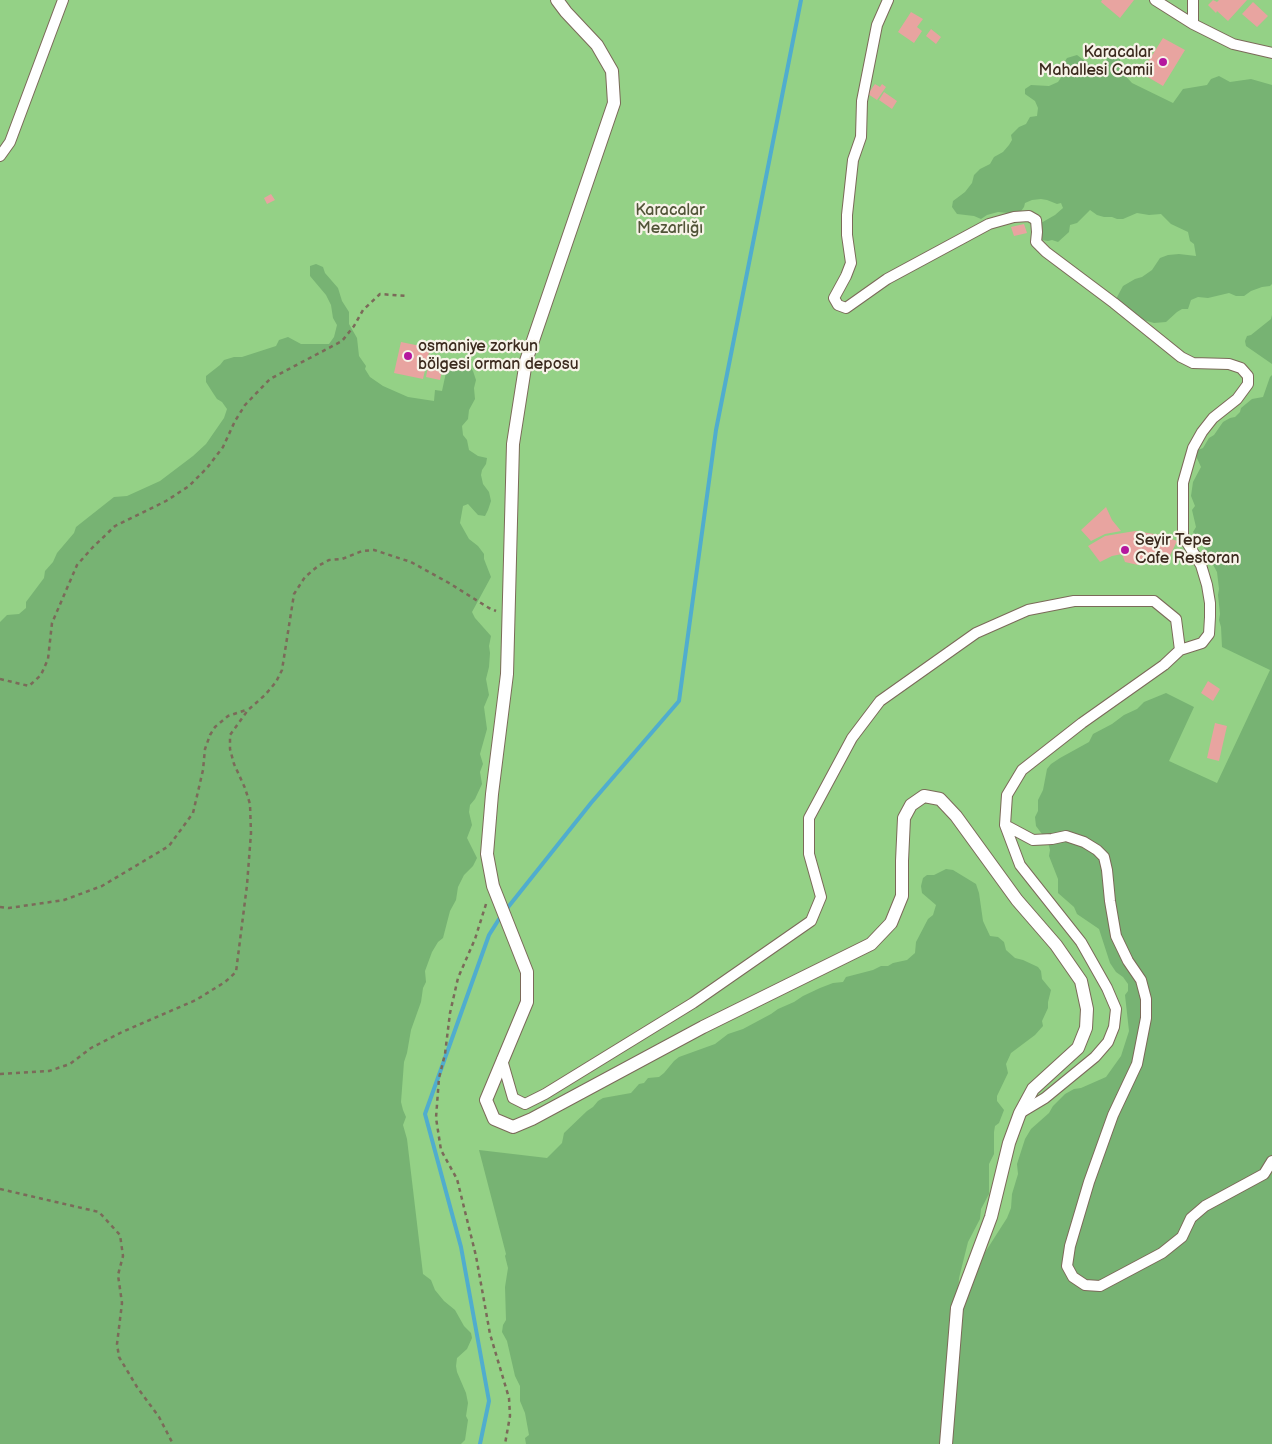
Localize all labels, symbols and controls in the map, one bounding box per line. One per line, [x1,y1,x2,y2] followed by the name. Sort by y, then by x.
[1039,43,1153,81] place label: Karacalar Mahallesi Camii
[1157,56,1169,68] marker: Karacalar Mahallesi Camii
[635,201,705,239] park label: Karacalar Mezarlığı
[418,337,579,375] place label: osmaniye zorkun bölgesi orman deposu
[402,350,414,362] marker: osmaniye zorkun bölgesi orman deposu
[1135,531,1239,569] place label: Seyir Tepe Cafe Restoran
[1119,544,1131,556] marker: Seyir Tepe Cafe Restoran

